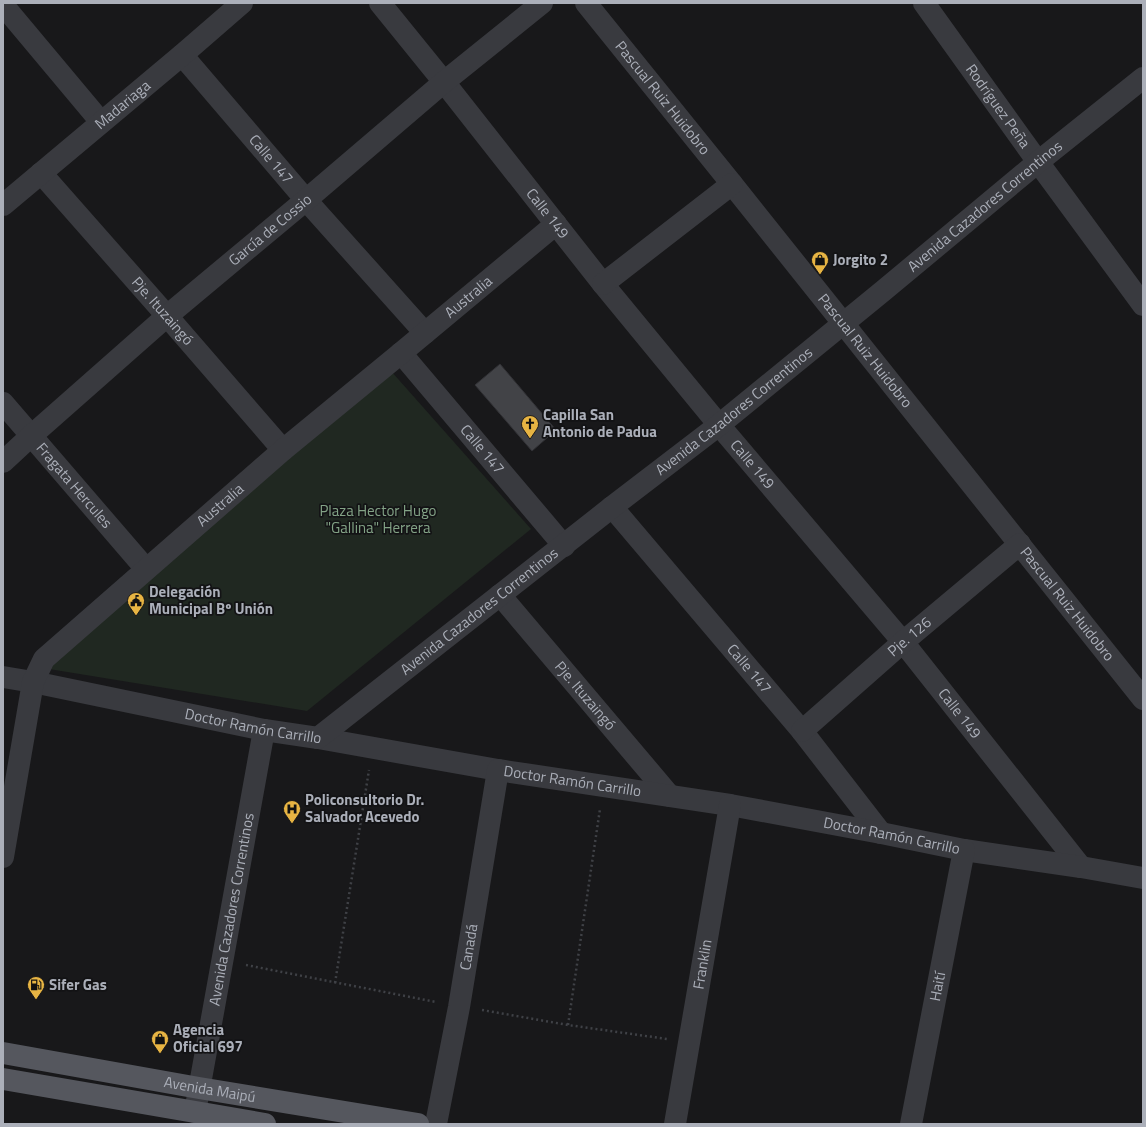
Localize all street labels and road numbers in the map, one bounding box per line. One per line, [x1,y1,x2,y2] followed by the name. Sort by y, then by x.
[610,36,716,160] street label: Pascual Ruiz Huidobro
[960,59,1037,153] street label: Rodríguez Peña
[89,74,156,135] street label: Madariaga
[244,129,299,189] street label: Calle 147
[902,135,1067,277] street label: Avenida Cazadores Correntinos
[521,183,575,243] street label: Calle 149
[223,188,317,271] street label: García de Cossio
[439,269,497,323] street label: Australia
[126,271,200,350] street label: Pje. Ituzaingó
[813,288,919,413] street label: Pascual Ruiz Huidobro
[650,341,817,481] street label: Avenida Cazadores Correntinos
[455,419,510,479] street label: Calle 147
[725,434,781,494] street label: Calle 149
[31,437,118,533] street label: Fragata Hercules
[191,477,249,532] street label: Australia
[395,541,563,680] street label: Avenida Cazadores Correntinos
[1015,542,1121,666] street label: Pascual Ruiz Huidobro
[882,611,936,662] street label: Pje. 126
[722,639,777,698] street label: Calle 147
[550,656,622,735] street label: Pje. Ituzaingó
[933,683,987,743] street label: Calle 149
[183,702,323,749] street label: Doctor Ramón Carrillo
[502,759,643,802] street label: Doctor Ramón Carrillo
[202,811,260,1007] street label: Avenida Cazadores Correntinos
[822,811,962,860] street label: Doctor Ramón Carrillo
[453,922,484,972] street label: Canadá
[686,937,718,991] street label: Franklin
[923,968,952,1003] street label: Haití
[162,1070,257,1108] street label: Avenida Maipú

